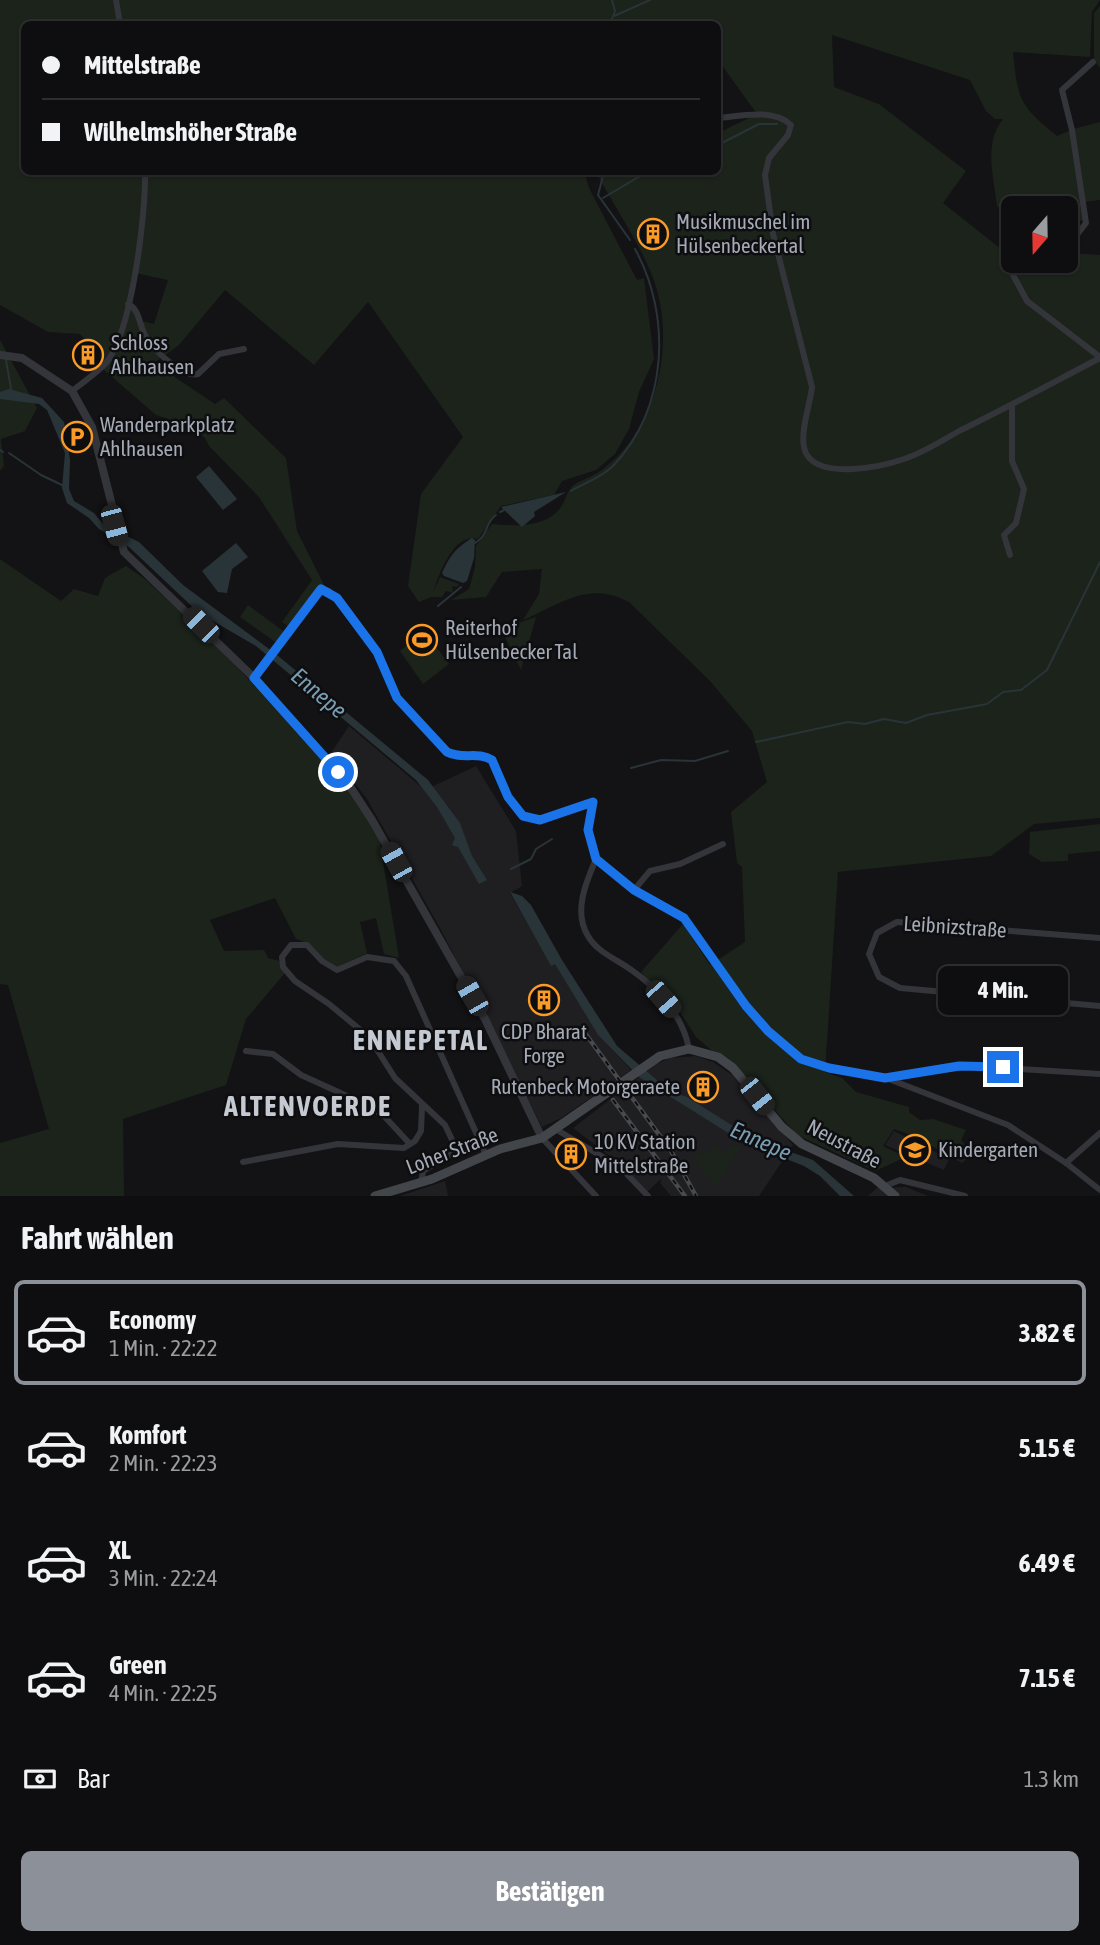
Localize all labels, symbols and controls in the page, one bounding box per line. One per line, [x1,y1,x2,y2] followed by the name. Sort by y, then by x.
[84,50,201,80] text: Mittelstraße
[84,117,297,147] text: Wilhelmshöher Straße
[1001,196,1078,273] north arrow
[1001,196,1078,273] map controls
[676,209,810,257] place label: Musikmuschel im Hülsenbeckertal
[636,217,670,251] building icon: Musikmuschel im Hülsenbeckertal
[111,330,194,378] place label: Schloss Ahlhausen
[71,338,105,372] building icon: Schloss Ahlhausen
[100,412,235,460] place label: Wanderparkplatz Ahlhausen
[60,420,94,454] parking icon: Wanderparkplatz Ahlhausen
[99,502,130,548] car
[179,603,224,647] car
[445,615,578,663] place label: Reiterhof Hülsenbecker Tal
[405,623,439,657] sports icon: Reiterhof Hülsenbecker Tal
[286,663,352,723] water label: Ennepe
[322,756,354,788] route start
[377,839,416,885] car
[903,910,1007,942] street label: Leibnizstraße
[938,965,1068,1014] callout: 4 Min.
[453,973,492,1019] car
[642,976,685,1022] car
[978,977,1028,1003] text: 4 Min.
[527,983,561,1017] building icon: CDP Bharat Forge
[501,1019,587,1067] place label: CDP Bharat Forge
[353,1024,489,1056] district label: ENNEPETAL
[987,1051,1019,1083] route end
[686,1070,720,1104] building icon: Rutenbeck Motorgeraete
[736,1073,779,1119] car
[491,1074,680,1098] place label: Rutenbeck Motorgeraete
[223,1090,392,1122] district label: ALTENVOERDE
[803,1114,886,1173] street label: Neustraße
[727,1116,795,1166] water label: Ennepe
[402,1122,501,1179] street label: Loher Straße
[594,1129,696,1177] place label: 10 KV Station Mittelstraße
[898,1133,932,1167] school or university icon: Kindergarten
[554,1137,588,1171] building icon: 10 KV Station Mittelstraße
[938,1137,1038,1161] place label: Kindergarten
[21,1219,174,1256] text: Fahrt wählen
[25,1301,88,1364] icon: car
[109,1305,196,1335] text: Economy
[1018,1318,1075,1348] text: 3.82 €
[109,1335,217,1361] text: 1 Min. · 22:22
[25,1416,88,1479] icon: car
[109,1420,186,1450] text: Komfort
[1018,1433,1075,1463] text: 5.15 €
[109,1450,217,1476] text: 2 Min. · 22:23
[25,1531,88,1594] icon: car
[109,1535,131,1565] text: XL
[1018,1548,1075,1578] text: 6.49 €
[109,1565,217,1591] text: 3 Min. · 22:24
[25,1646,88,1709] icon: car
[109,1650,167,1680] text: Green
[1018,1663,1075,1693] text: 7.15 €
[109,1680,217,1706] text: 4 Min. · 22:25
[21,1760,59,1798] icon: cash
[77,1764,109,1794] text: Bar
[1023,1766,1079,1792] text: 1.3 km
[21,1851,1079,1931] button: Bestätigen

